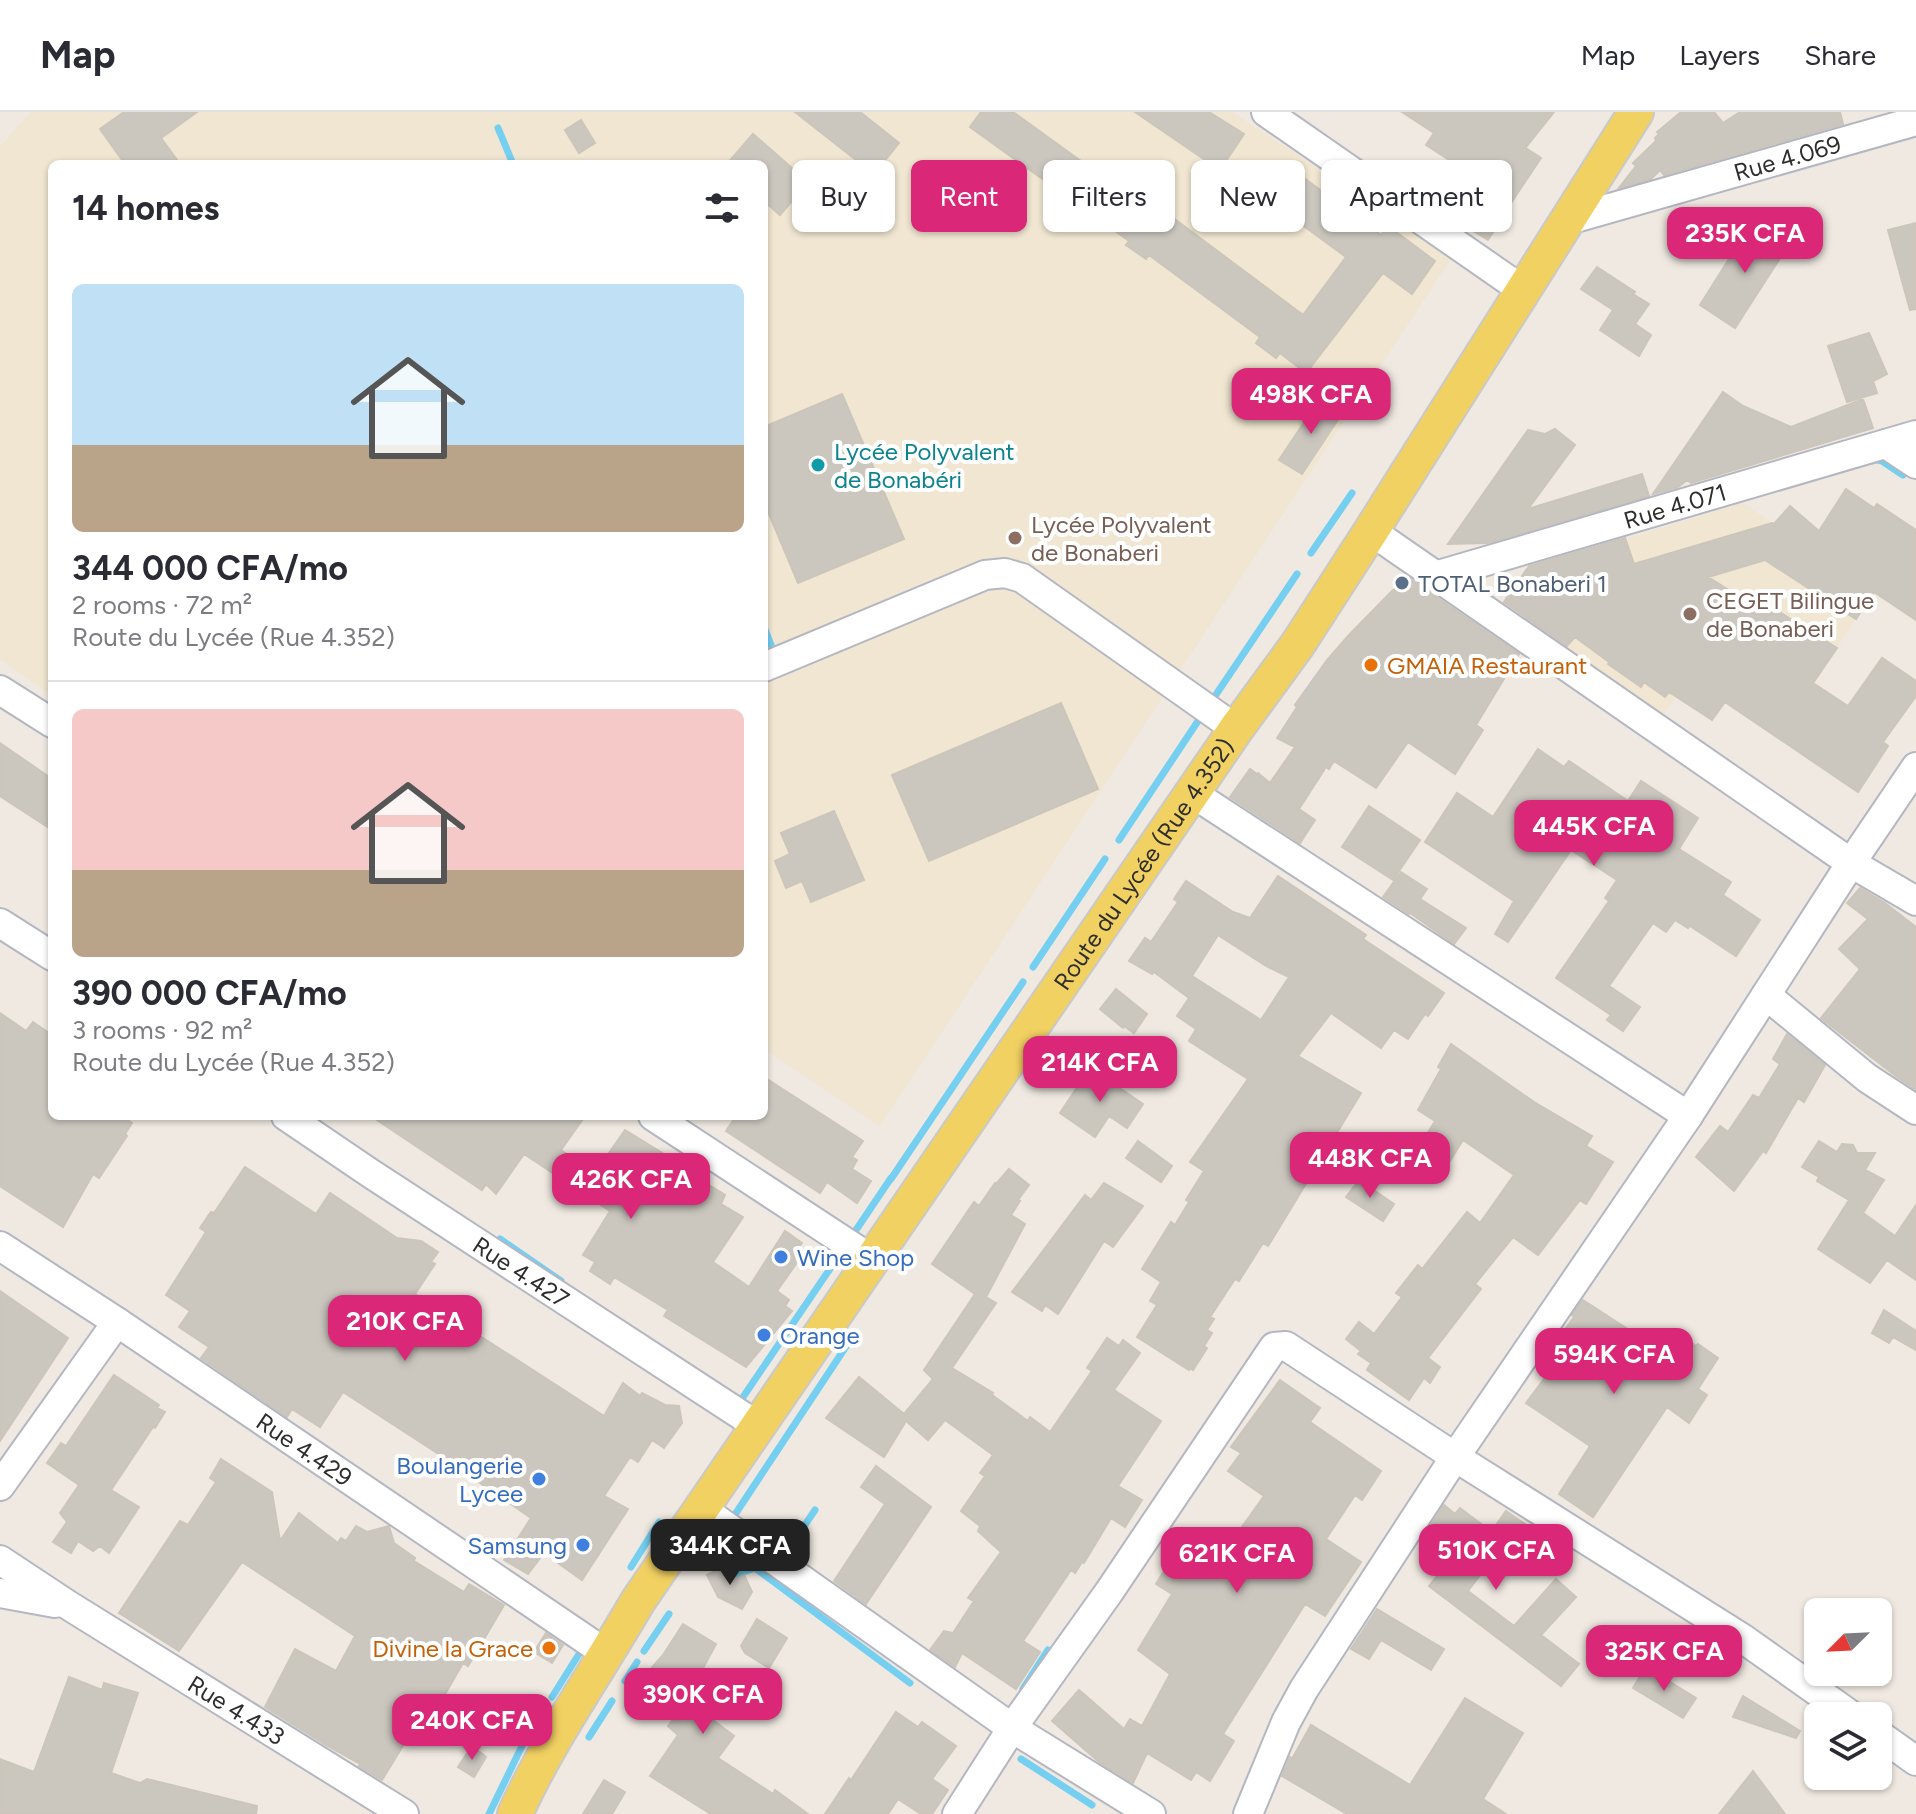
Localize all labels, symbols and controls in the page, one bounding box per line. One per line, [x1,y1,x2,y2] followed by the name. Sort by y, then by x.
[40,32,116,78] text: Map
[1581,38,1635,72] text: Map
[1679,38,1760,72] text: Layers
[1804,38,1876,72] text: Share
[1730,129,1844,187] street label: Rue 4.069
[792,160,895,232] chip: Buy
[911,160,1027,232] chip: Rent
[1043,160,1175,232] chip: Filters
[1191,160,1305,232] chip: New
[1321,160,1512,232] chip: Apartment
[700,186,744,230] icon: filters
[72,188,219,229] text: 14 homes
[1662,207,1828,275] pin: 235K CFA
[1685,217,1805,249] text: 235K CFA
[336,336,480,480] icon: home
[1228,368,1394,436] pin: 498K CFA
[1250,378,1372,410] text: 498K CFA
[834,437,1015,494] place label: Lycée Polyvalent de Bonabéri
[809,456,827,474] marker: Lycée Polyvalent de Bonabéri
[1620,477,1730,534] street label: Rue 4.071
[1031,510,1212,567] place label: Lycée Polyvalent de Bonaberi
[1006,529,1024,547] marker: Lycée Polyvalent de Bonaberi
[72,548,348,589] text: 344 000 CFA/mo
[1418,569,1607,598] place label: TOTAL Bonaberi 1
[1393,574,1411,592] marker: TOTAL Bonaberi 1
[1706,586,1874,643] place label: CEGET Bilingue de Bonaberi
[72,589,252,621] text: 2 rooms · 72 m²
[1681,605,1699,623] marker: CEGET Bilingue de Bonaberi
[72,621,395,653] text: Route du Lycée (Rue 4.352)
[1387,651,1587,680] place label: GMAIA Restaurant
[1362,656,1380,674] marker: GMAIA Restaurant
[1047,733,1240,995] street label: Route du Lycée (Rue 4.352)
[336,761,480,905] icon: home
[1511,800,1677,868] pin: 445K CFA
[1532,810,1656,842] text: 445K CFA
[72,973,347,1014] text: 390 000 CFA/mo
[72,1014,252,1046] text: 3 rooms · 92 m²
[1017,1036,1183,1104] pin: 214K CFA
[72,1046,395,1078] text: Route du Lycée (Rue 4.352)
[1041,1046,1159,1078] text: 214K CFA
[1287,1132,1453,1200] pin: 448K CFA
[1308,1142,1432,1174] text: 448K CFA
[548,1153,714,1221] pin: 426K CFA
[570,1163,692,1195] text: 426K CFA
[468,1230,575,1313] street label: Rue 4.427
[797,1243,914,1272] place label: Wine Shop
[772,1248,790,1266] marker: Wine Shop
[322,1295,488,1363] pin: 210K CFA
[346,1305,464,1337] text: 210K CFA
[780,1321,860,1350] place label: Orange
[755,1326,773,1344] marker: Orange
[1531,1328,1697,1396] pin: 594K CFA
[1553,1338,1675,1370] text: 594K CFA
[251,1406,358,1492] street label: Rue 4.429
[396,1451,523,1508] place label: Boulangerie Lycee
[530,1470,548,1488] marker: Boulangerie Lycee
[647,1519,813,1587] pin: 344K CFA
[1413,1524,1579,1592] pin: 510K CFA
[1154,1527,1320,1595] pin: 621K CFA
[669,1529,791,1561] text: 344K CFA
[468,1531,567,1560] place label: Samsung
[1437,1534,1555,1566] text: 510K CFA
[574,1536,592,1554] marker: Samsung
[1179,1537,1295,1569] text: 621K CFA
[1804,1598,1892,1686] north arrow
[1804,1598,1892,1790] map controls
[1581,1625,1747,1693] pin: 325K CFA
[372,1634,533,1663] place label: Divine la Grace
[1604,1635,1724,1667] text: 325K CFA
[540,1639,558,1657] marker: Divine la Grace
[620,1668,786,1736] pin: 390K CFA
[183,1669,290,1751] street label: Rue 4.433
[642,1678,764,1710] text: 390K CFA
[389,1694,555,1762] pin: 240K CFA
[1804,1702,1892,1790] button: layers
[410,1704,534,1736] text: 240K CFA

